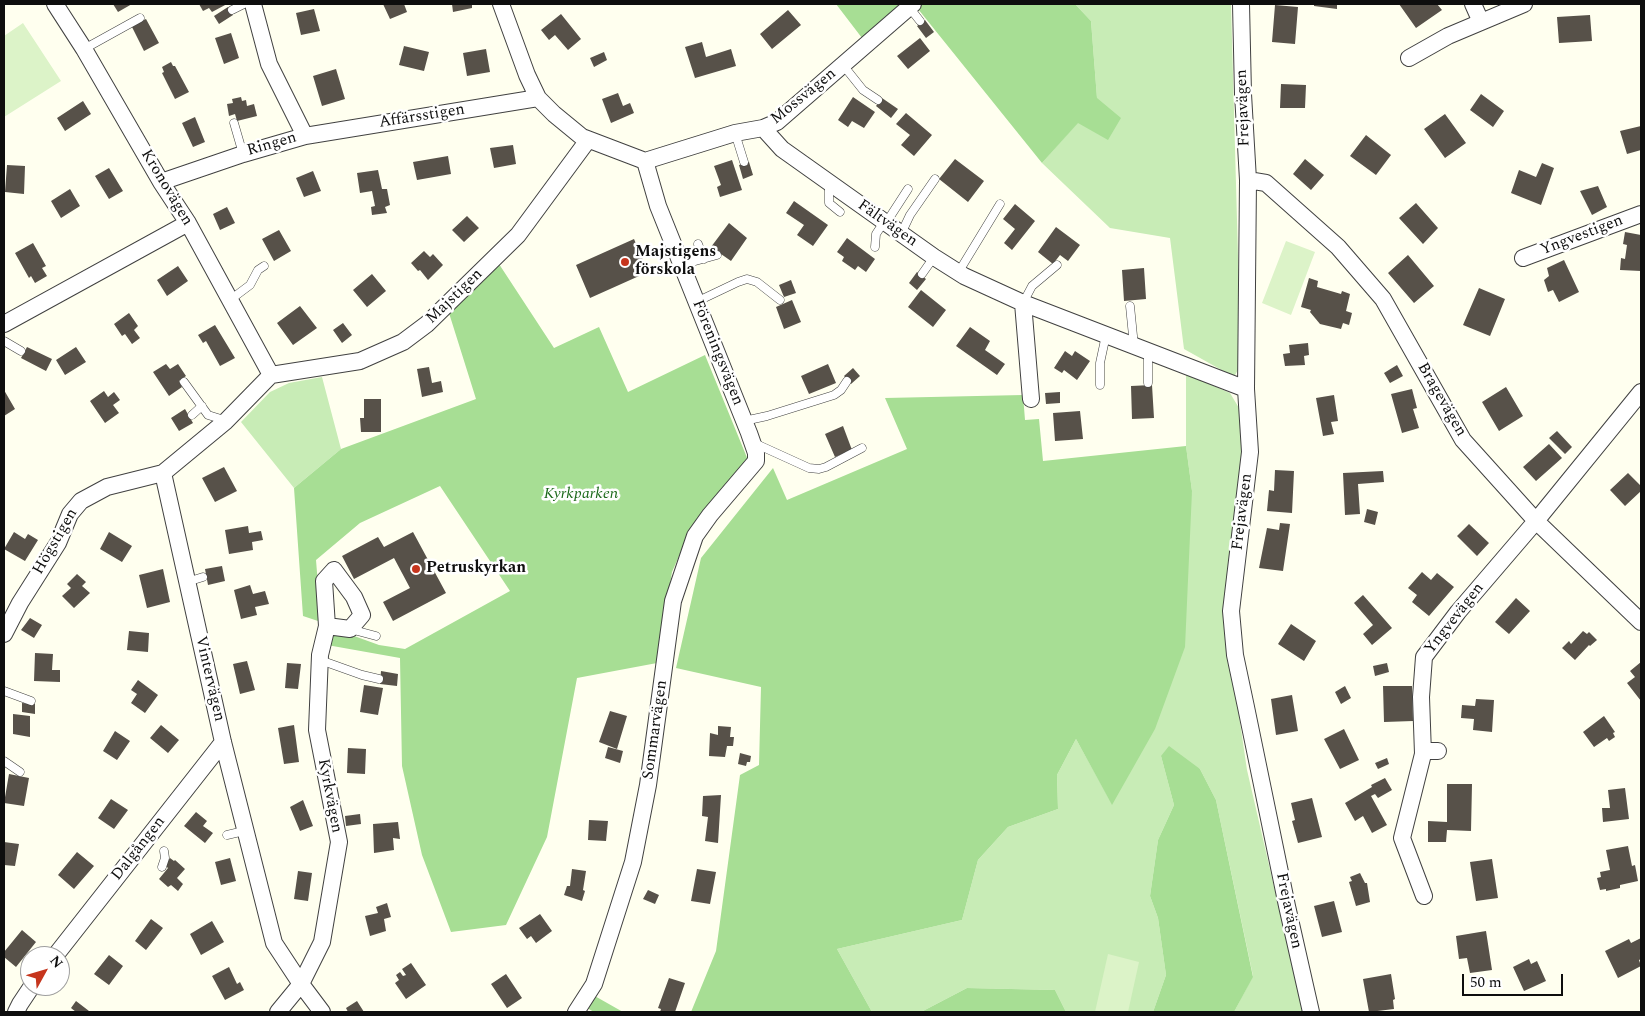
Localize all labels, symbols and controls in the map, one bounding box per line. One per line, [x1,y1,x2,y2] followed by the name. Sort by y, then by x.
[767,65,841,129] street label: Mossvägen
[1233,69,1255,147] street label: Frejavägen
[378,101,466,133] street label: Affärsstigen
[245,129,299,161] street label: Ringen
[136,146,196,230] street label: Kronovägen
[853,196,921,252] street label: Fältvägen
[1538,211,1626,261] street label: Yngvestigen
[635,243,716,281] place label: Majstigens förskola
[619,256,631,268] marker: Majstigens förskola
[423,265,487,329] street label: Majstigen
[687,297,747,409] street label: Föreningsvägen
[1412,360,1470,440] street label: Bragevägen
[1229,472,1257,552] street label: Frejavägen
[544,485,618,505] park label: Kyrkparken
[29,505,83,579] street label: Högstigen
[426,559,526,579] place label: Petruskyrkan
[410,563,422,575] marker: Petruskyrkan
[1421,580,1489,658] street label: Yngvevägen
[190,634,228,724] street label: Vintervägen
[640,679,672,781] street label: Sommarvägen
[312,757,346,835] street label: Kyrkvägen
[108,813,170,885] street label: Dalgången
[1271,871,1305,951] street label: Frejavägen
[20,946,70,996] north arrow
[45,951,68,973] text: N
[1465,964,1566,996] scale bar
[1470,971,1502,994] text: 50 m

